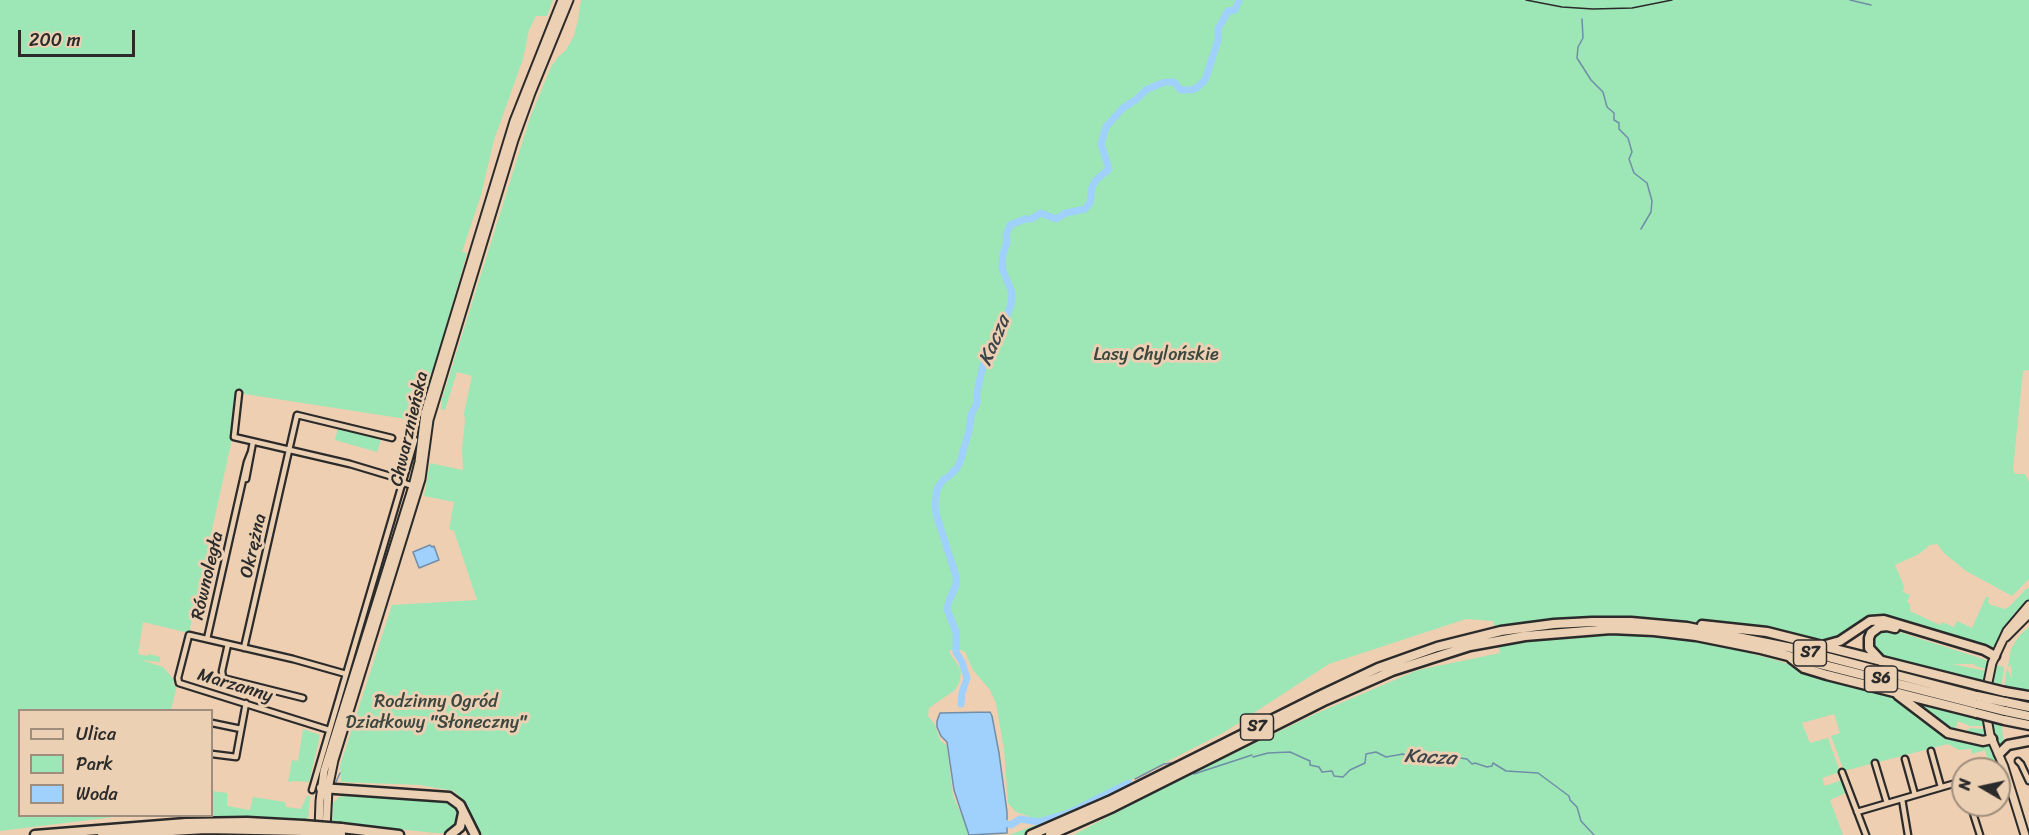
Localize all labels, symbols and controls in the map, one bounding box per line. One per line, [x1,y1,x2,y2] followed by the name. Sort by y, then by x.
[21,18,138,56] scale bar
[29,24,81,56] text: 200 m
[974,313,1016,369] water label: Kacza
[1093,344,1219,366] park label: Lasy Chylońskie
[386,370,434,488] street label: Chwarznieńska
[236,512,272,580] street label: Okrężna
[187,530,229,622] street label: Równoległa
[1794,640,1826,666] road number: S7
[195,664,275,708] street label: Marzanny
[1864,666,1898,692] road number: S6
[346,691,526,734] park label: Rodzinny Ogród Działkowy "Słoneczny"
[18,709,213,817] legend
[1240,714,1274,740] road number: S7
[76,718,116,750] text: Ulica
[1404,745,1456,771] water label: Kacza
[76,748,113,780] text: Park
[1951,757,2011,817] north arrow
[1950,777,1980,792] text: N
[76,778,118,810] text: Woda

